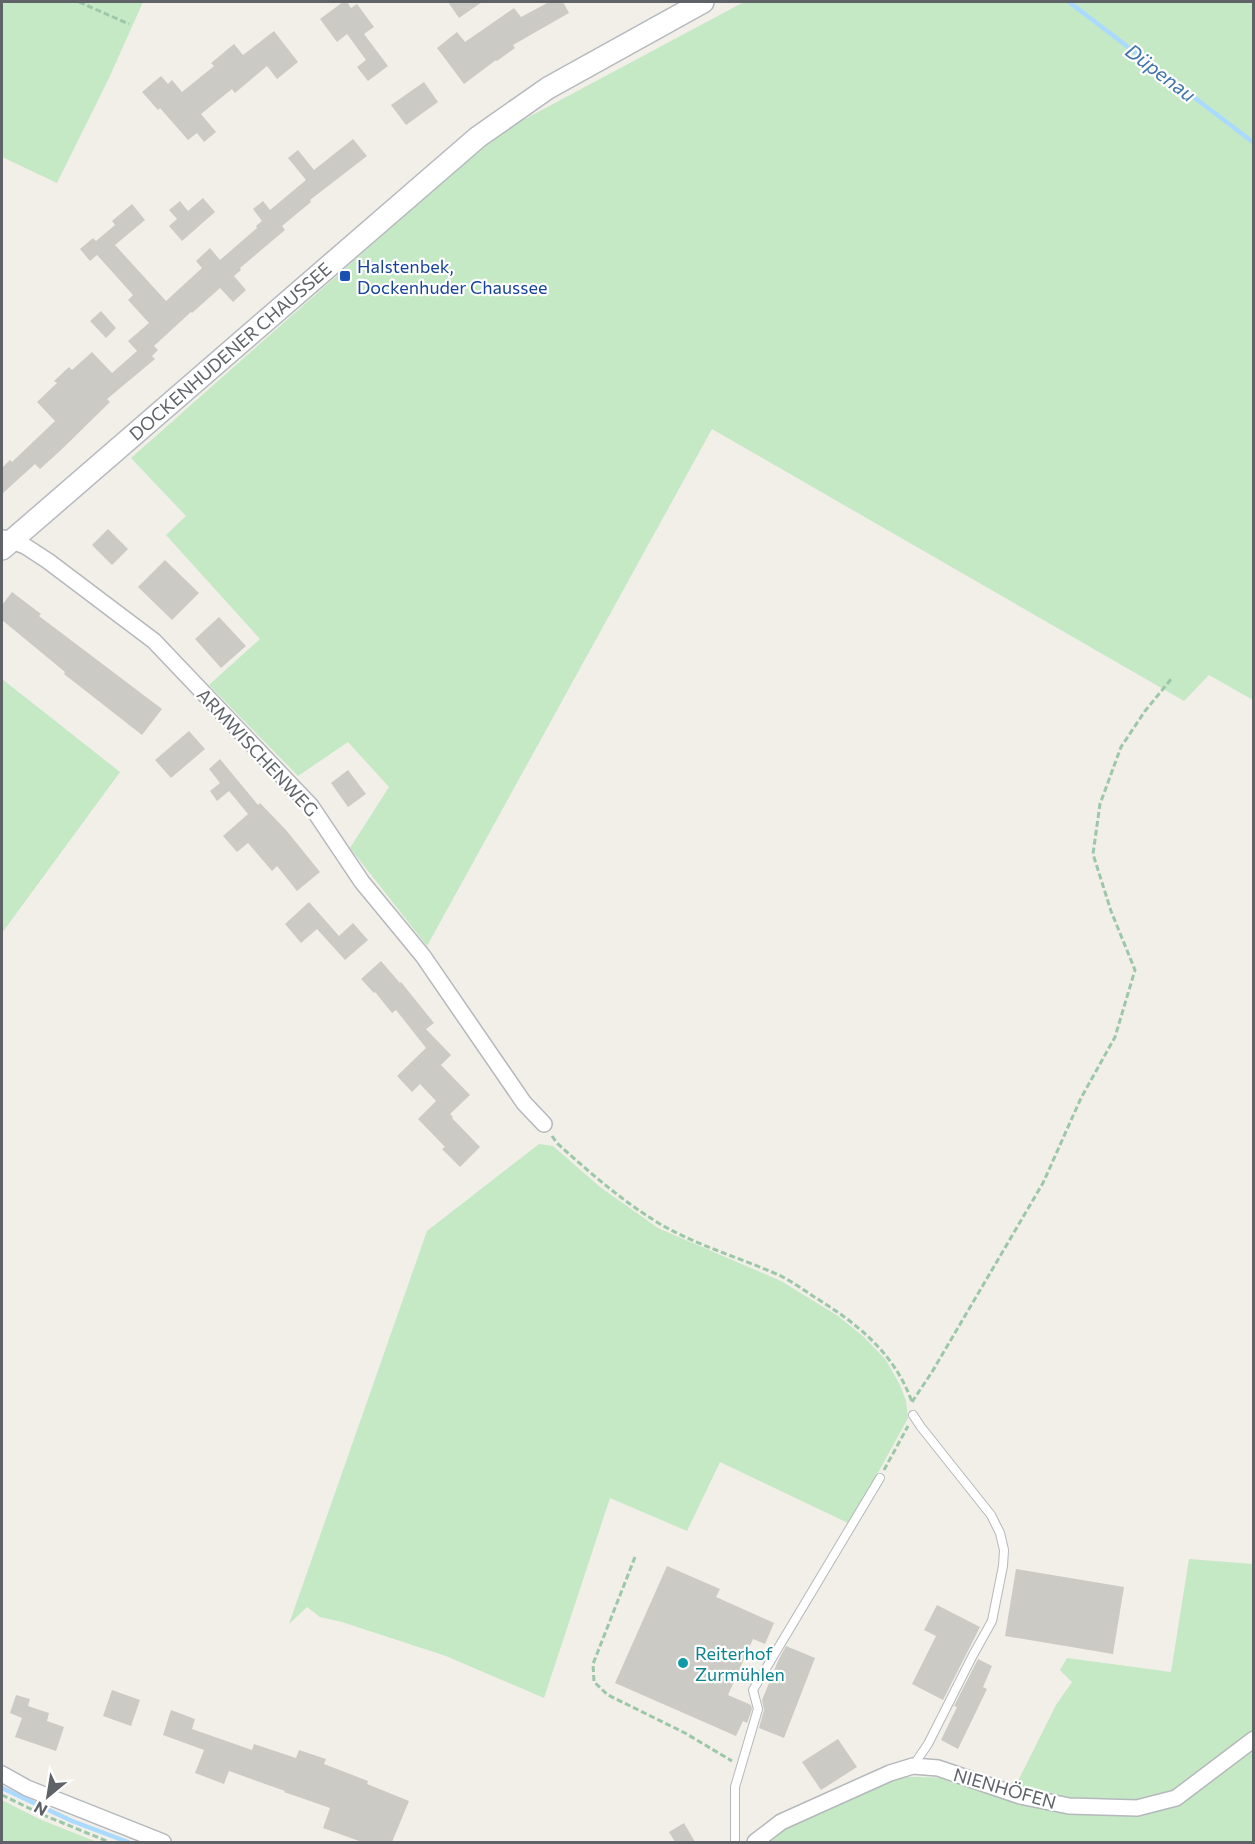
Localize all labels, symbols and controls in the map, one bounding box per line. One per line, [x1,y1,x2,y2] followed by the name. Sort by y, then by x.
[1121,38,1201,106] water label: Düpenau
[357,255,547,298] place label: Halstenbek, Dockenhuder Chaussee
[125,257,335,445] street label: DOCKENHUDENER CHAUSSEE
[338,269,352,283] marker: Halstenbek, Dockenhuder Chaussee
[193,683,323,821] street label: ARMWISCHENWEG
[695,1642,785,1685] place label: Reiterhof Zurmühlen
[676,1656,690,1670] marker: Reiterhof Zurmühlen
[951,1763,1059,1813] street label: NIENHÖFEN
[18,1766,78,1826] north arrow
[30,1798,50,1821] text: N

